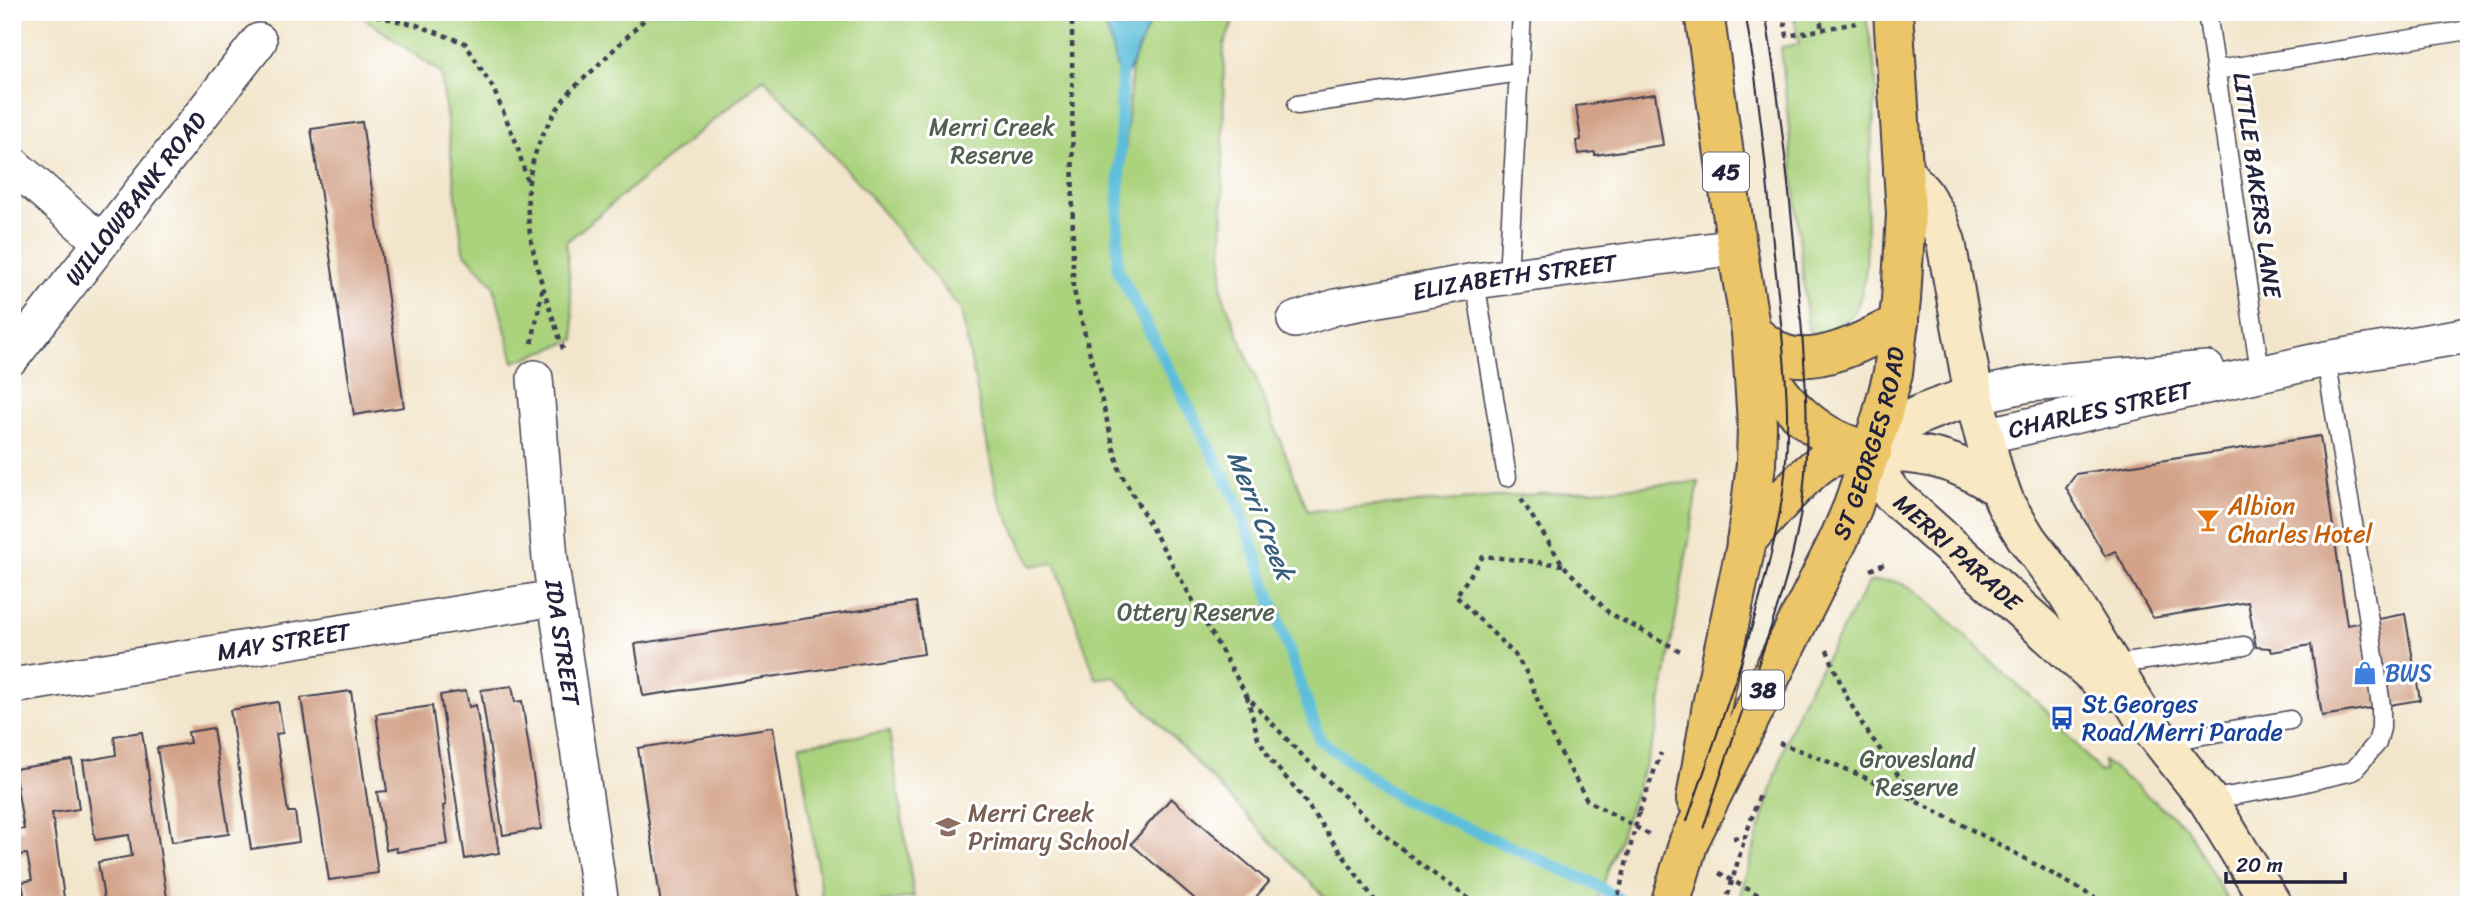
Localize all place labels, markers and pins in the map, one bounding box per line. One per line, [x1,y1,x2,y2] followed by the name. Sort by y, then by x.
[2227,485,2374,555] place label: Albion Charles Hotel
[2194,506,2222,534] bar icon: Albion Charles Hotel
[2385,652,2432,694] place label: BWS
[2351,659,2379,687] shop icon: BWS
[2082,683,2283,753] place label: St Georges Road/Merri Parade
[2048,704,2076,732] bus stop icon: St Georges Road/Merri Parade
[968,792,1130,862] place label: Merri Creek Primary School
[934,813,962,841] school or university icon: Merri Creek Primary School

